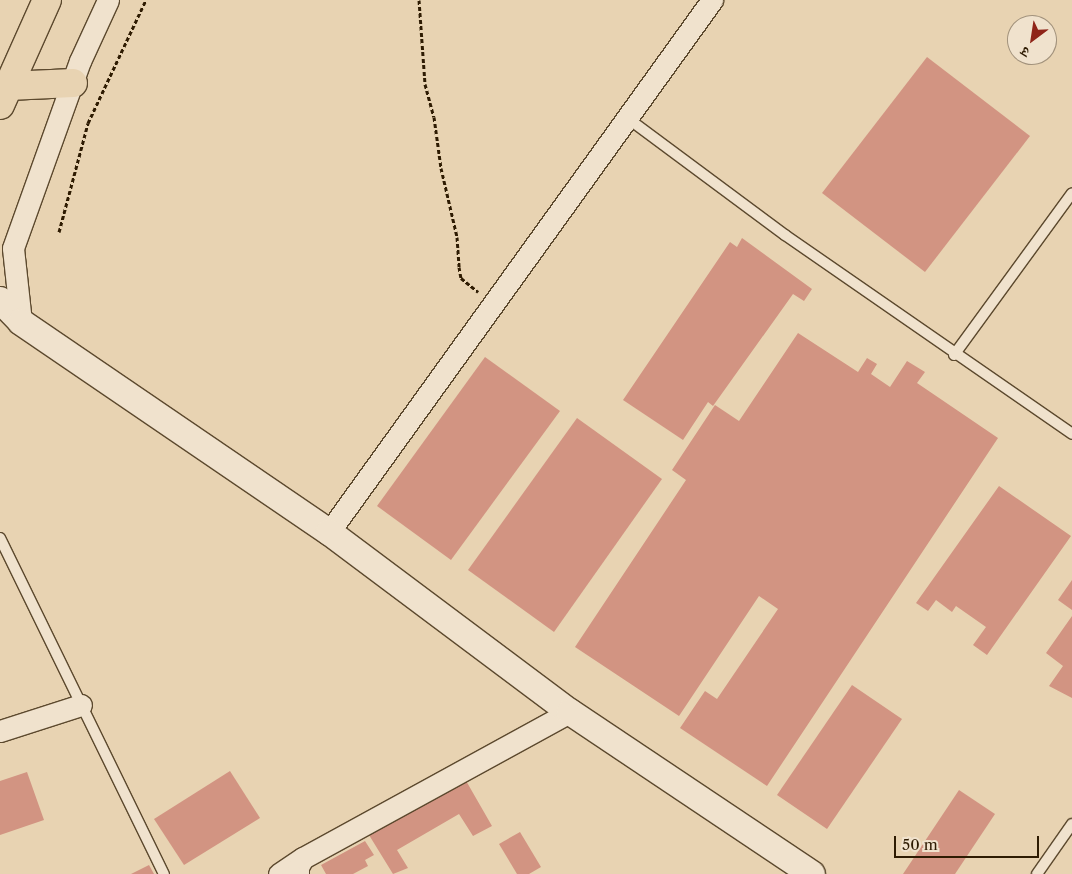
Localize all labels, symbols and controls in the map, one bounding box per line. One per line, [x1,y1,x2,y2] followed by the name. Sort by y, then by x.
[1007,15,1057,65] north arrow
[1017,42,1032,62] text: उ
[897,826,1042,858] scale bar
[902,835,938,854] text: 50 m

